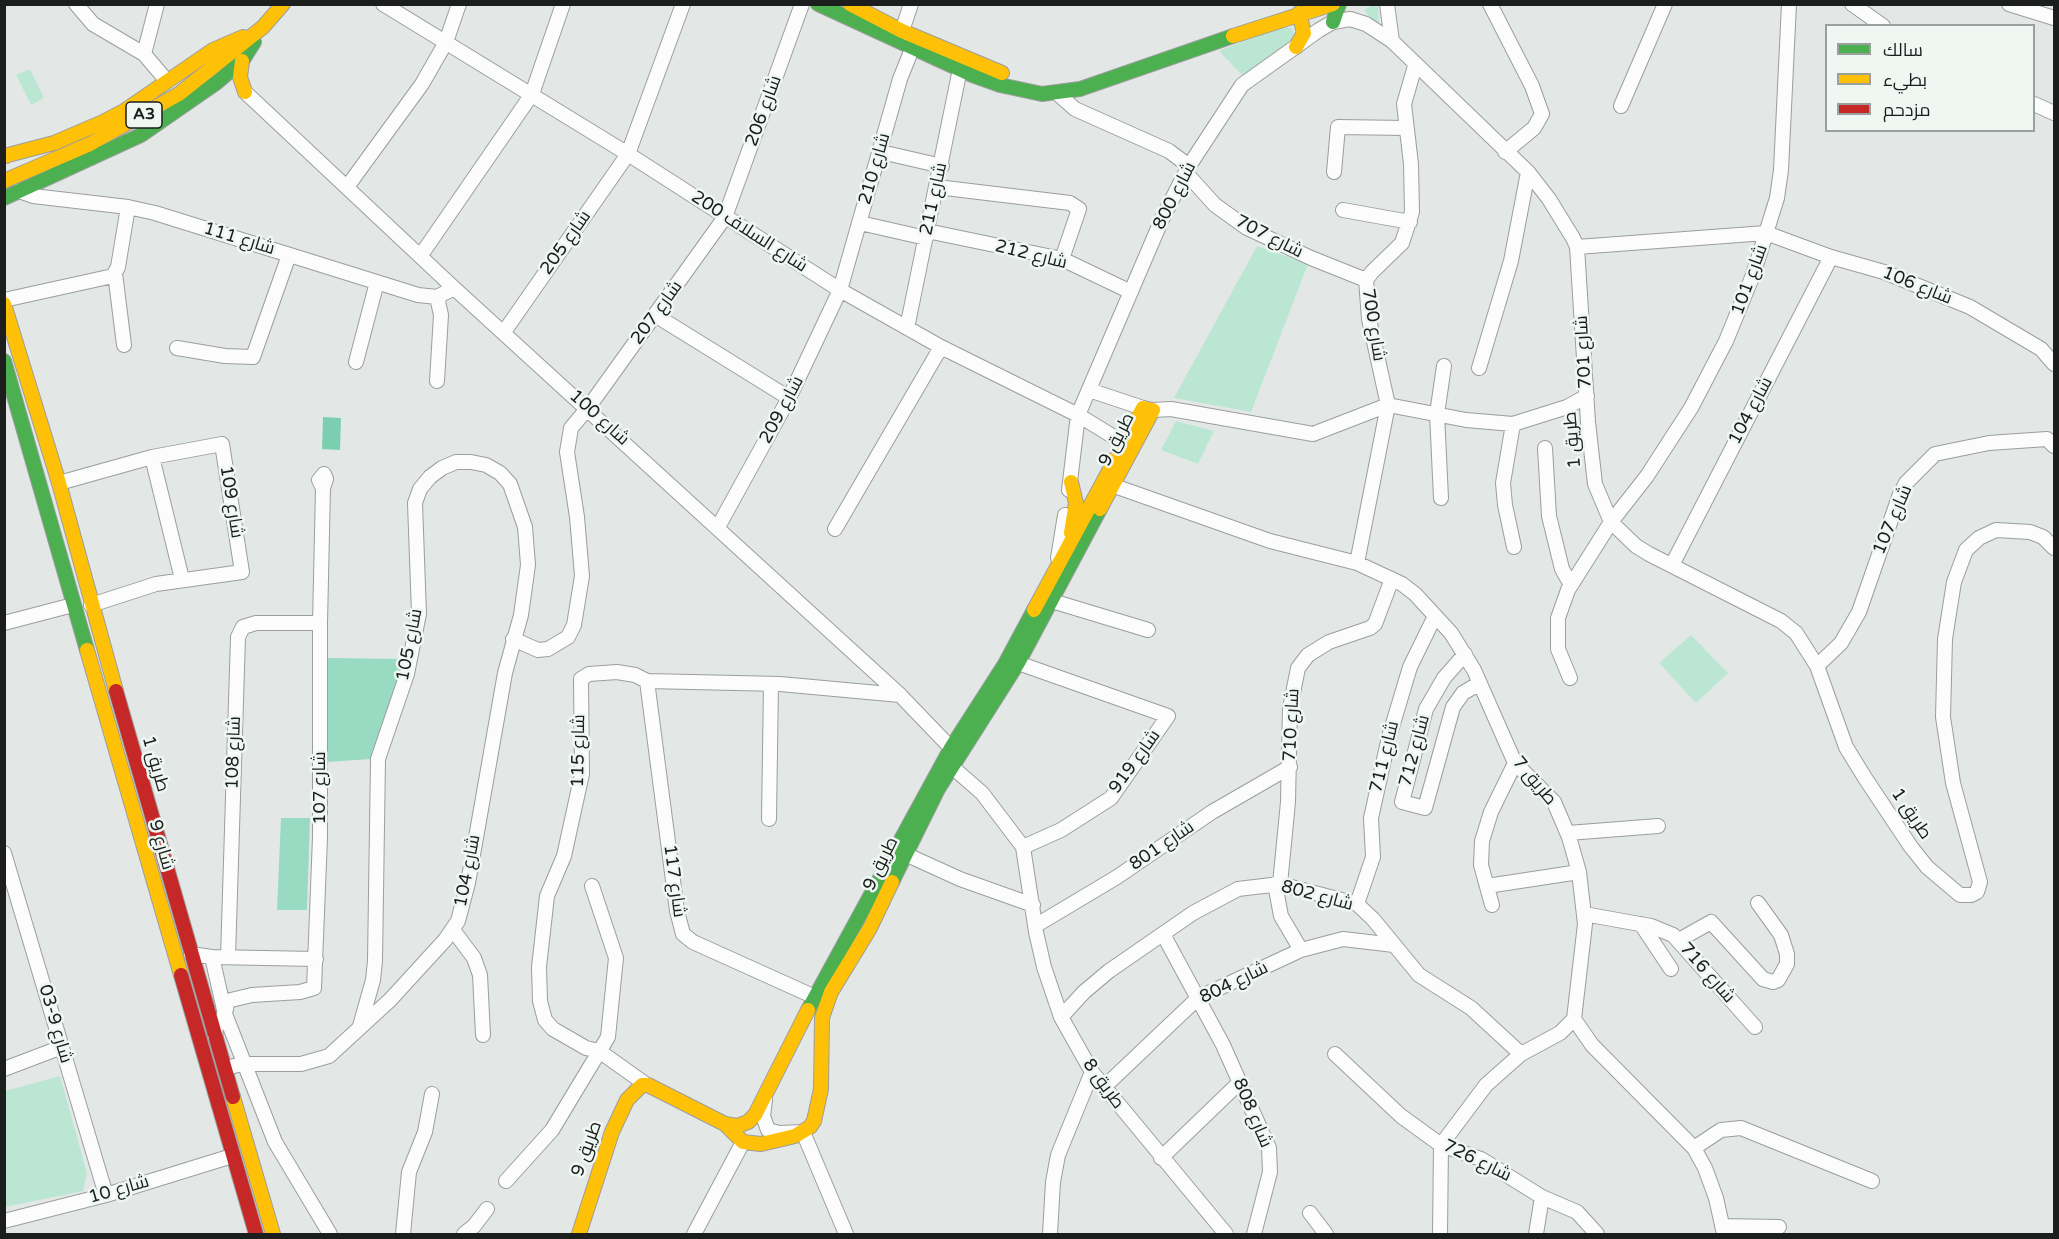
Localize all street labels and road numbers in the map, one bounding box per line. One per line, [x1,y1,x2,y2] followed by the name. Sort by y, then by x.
[741,73,787,149] street label: شارع 206
[126,102,162,128] road number: A3
[854,131,896,207] street label: شارع 210
[1149,158,1201,234] street label: 800 شارع
[916,161,952,237] street label: شارع 211
[687,186,811,278] street label: 200 شارع السلاف
[536,207,596,279] street label: شارع 205
[1231,211,1307,263] street label: شارع 707
[201,218,277,260] street label: شارع 111
[993,236,1069,274] street label: شارع 212
[1727,242,1773,318] street label: شارع 101
[1879,262,1955,310] street label: شارع 106
[627,277,687,349] street label: شارع 207
[1357,287,1389,363] street label: شارع 700
[1571,315,1597,389] street label: شارع 701
[755,372,809,448] street label: شارع 209
[1724,373,1778,449] street label: شارع 104
[564,385,634,451] street label: شارع 100
[1094,410,1140,470] street label: 9 طريق
[1560,411,1586,469] street label: طريق 1
[215,464,247,540] street label: شارع 109
[1869,482,1917,558] street label: شارع 107
[392,607,428,683] street label: شارع 105
[1279,688,1305,762] street label: شارع 710
[1395,713,1435,789] street label: شارع 712
[568,714,590,788] street label: شارع 115
[222,716,246,790] street label: شارع 108
[1366,719,1404,795] street label: شارع 711
[1105,726,1165,798] street label: شارع 919
[137,734,173,794] street label: طريق 1
[309,751,331,825] street label: شارع 107
[1507,752,1561,810] street label: 7 طريق
[1886,784,1936,844] street label: طريق 1
[1126,817,1198,875] street label: شارع 801
[144,818,178,872] street label: شارع 9
[450,833,486,909] street label: شارع 104
[859,834,903,894] street label: 9 طريق
[658,843,690,919] street label: شارع 117
[1279,876,1355,916] street label: شارع 802
[1675,938,1739,1008] street label: شارع 716
[1196,957,1272,1009] street label: شارع 804
[33,982,77,1066] street label: شارع 9-03
[1077,1055,1129,1113] street label: طريق 8
[1228,1075,1276,1151] street label: شارع 808
[567,1118,607,1180] street label: طريق 9
[1439,1135,1515,1187] street label: شارع 726
[86,1171,152,1209] street label: شارع 10

